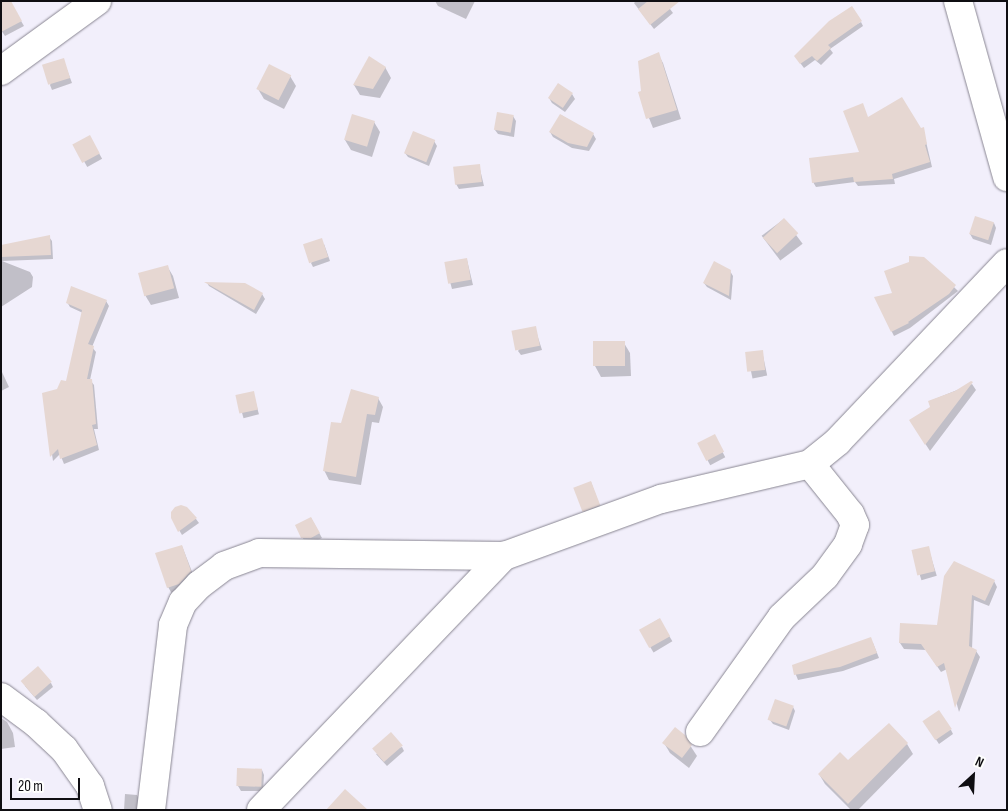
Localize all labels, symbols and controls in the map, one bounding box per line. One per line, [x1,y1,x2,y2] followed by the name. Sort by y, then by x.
[948,751,998,801] north arrow
[973,753,987,771] text: N
[12,768,82,800] scale bar
[18,777,43,796] text: 20 m

